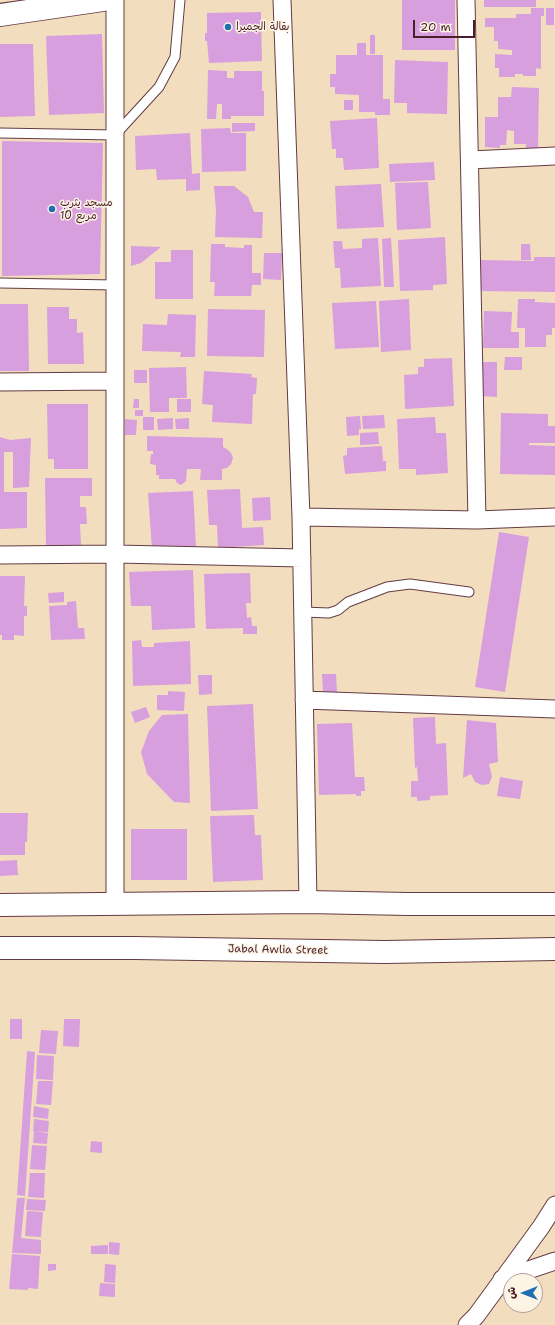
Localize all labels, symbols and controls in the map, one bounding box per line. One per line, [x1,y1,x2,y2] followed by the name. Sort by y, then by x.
[415,12,477,38] scale bar
[420,19,451,35] text: 20 m
[236,20,290,34] place label: بقالة الجميرا
[223,22,233,32] marker: بقالة الجميرا
[60,196,113,222] place label: مسجد يثرب مربع 10
[47,204,57,214] marker: مسجد يثرب مربع 10
[228,943,328,957] street label: Jabal Awlia Street
[503,1273,543,1313] north arrow
[504,1287,519,1299] text: ش

